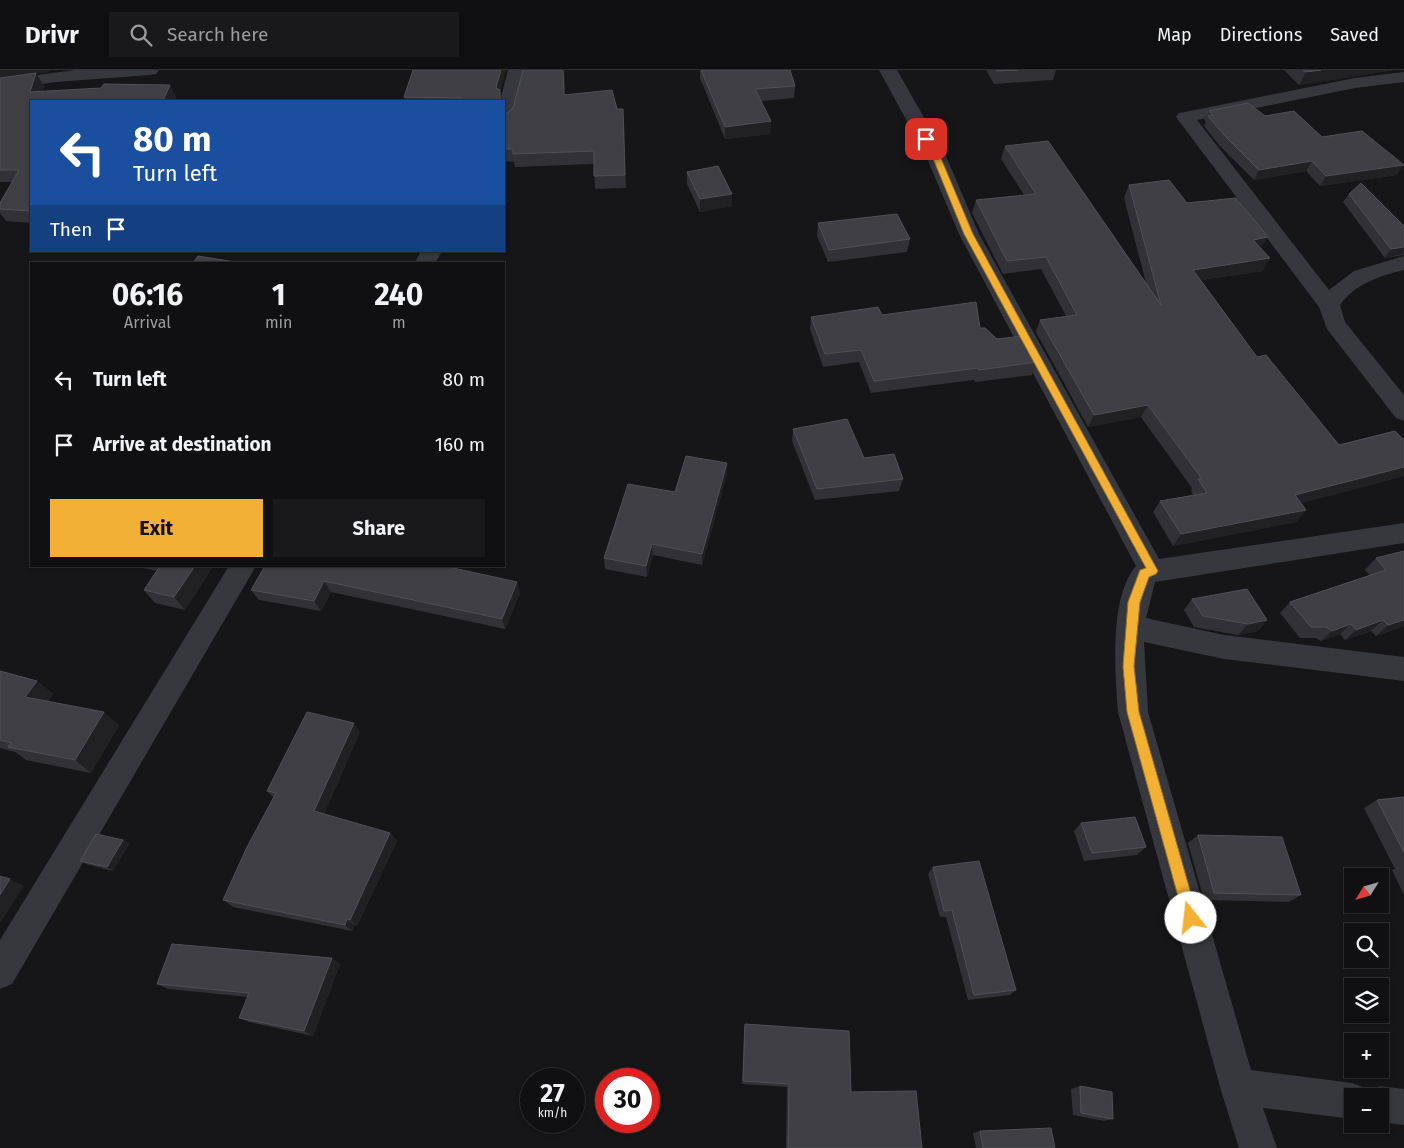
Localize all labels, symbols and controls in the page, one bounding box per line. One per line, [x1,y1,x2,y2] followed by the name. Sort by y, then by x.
[109,12,459,57] search box
[25,21,79,49] text: Drivr
[127,21,155,49] icon: search
[167,23,268,46] text: Search here
[1157,24,1192,46] text: Map
[1220,24,1302,46] text: Directions
[1330,24,1379,46] text: Saved
[133,118,212,160] text: 80 m
[905,118,947,160] pin
[50,120,115,185] icon: left
[912,125,940,153] icon: arrive
[133,160,217,187] text: Turn left
[102,215,130,243] icon: arrive
[50,218,92,241] text: Then
[112,277,183,313] text: 06:16
[272,277,286,313] text: 1
[374,277,423,313] text: 240
[124,313,171,332] text: Arrival
[265,313,292,332] text: min
[392,313,406,332] text: m
[50,366,78,394] icon: left
[93,368,167,391] text: Turn left
[443,368,485,391] text: 80 m
[50,431,78,459] icon: arrive
[93,433,272,456] text: Arrive at destination
[435,433,485,456] text: 160 m
[50,499,263,557] button: Exit
[273,499,485,557] button: Share
[1344,868,1389,912] north arrow
[1344,868,1389,1133] map controls
[1164,891,1216,943] position arrow
[1344,923,1389,968] button: search
[1344,978,1389,1023] button: layers
[1344,1033,1389,1078] button: +
[595,1068,660,1133] speed limit sign: 30
[540,1079,565,1109] text: 27
[1344,1088,1389,1133] button: −
[538,1106,567,1120] text: km/h

